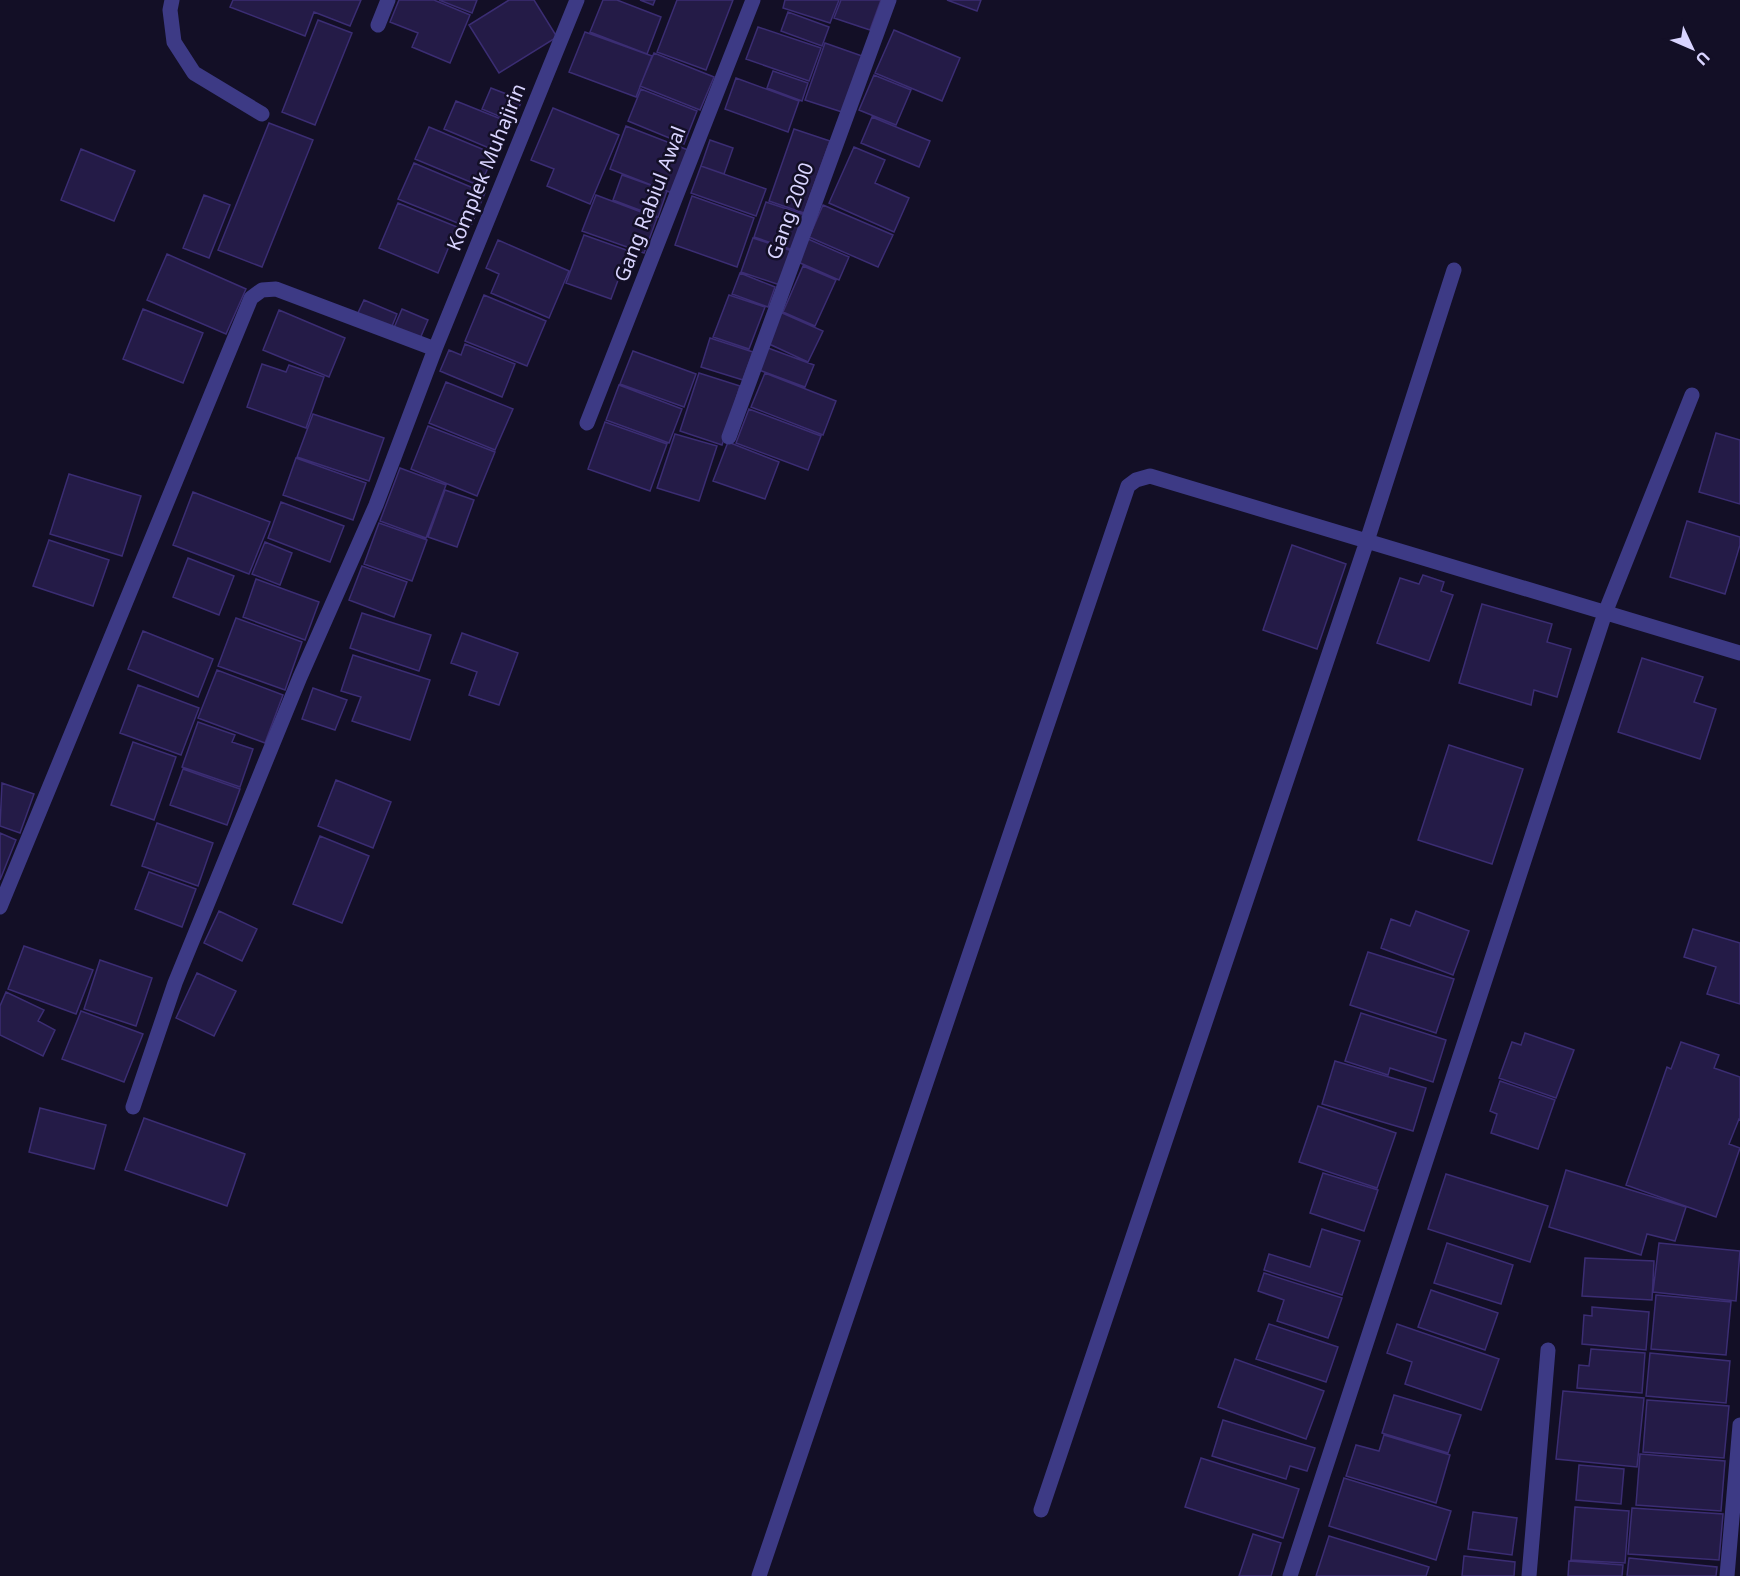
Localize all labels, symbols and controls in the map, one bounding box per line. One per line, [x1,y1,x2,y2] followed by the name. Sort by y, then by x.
[1662,18,1722,78] north arrow
[1691,46,1715,70] text: U
[440,79,531,254] street label: Komplek Muhajirin
[607,122,692,285] street label: Gang Rabiul Awal
[760,159,820,263] street label: Gang 2000

